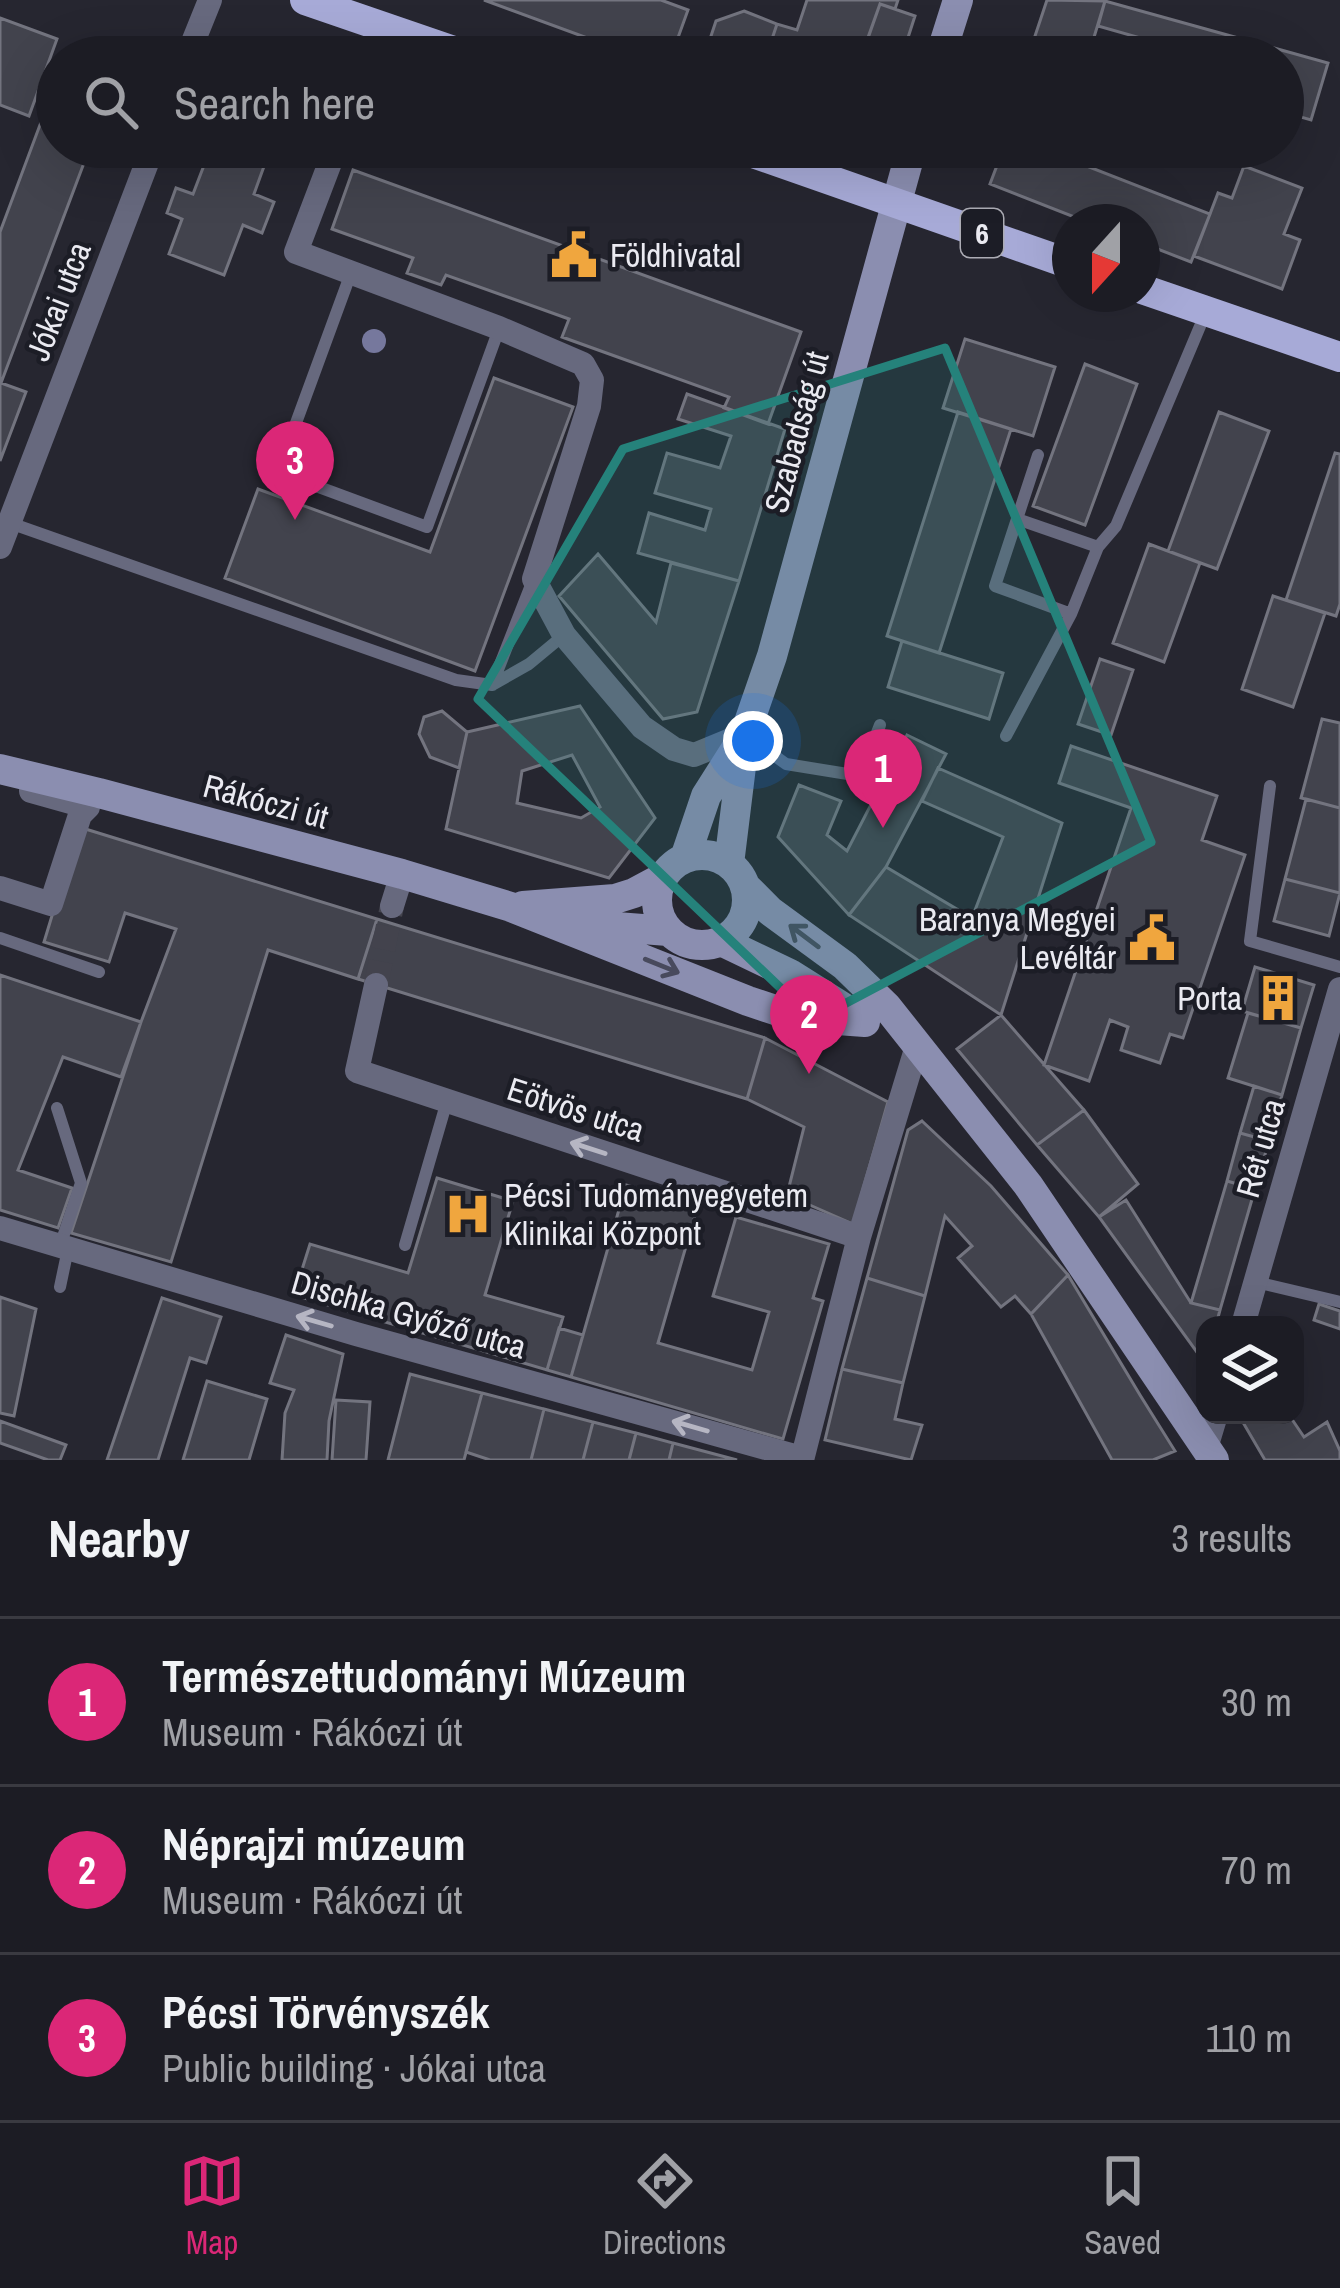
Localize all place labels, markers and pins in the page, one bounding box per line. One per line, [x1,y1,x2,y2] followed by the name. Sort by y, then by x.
[549,230,599,280] public building icon: Földhivatal
[610,233,741,277] place label: Földhivatal
[256,421,334,520] pin: 3
[844,729,922,828] pin: 1
[919,897,1116,979] place label: Baranya Megyei Levéltár
[1127,913,1177,963] public building icon: Baranya Megyei Levéltár
[1253,973,1303,1023] building icon: Porta
[770,975,848,1074] pin: 2
[1177,976,1242,1020] place label: Porta
[504,1173,808,1255] place label: Pécsi Tudományegyetem Klinikai Központ
[443,1189,493,1239] hospital icon: Pécsi Tudományegyetem Klinikai Központ

